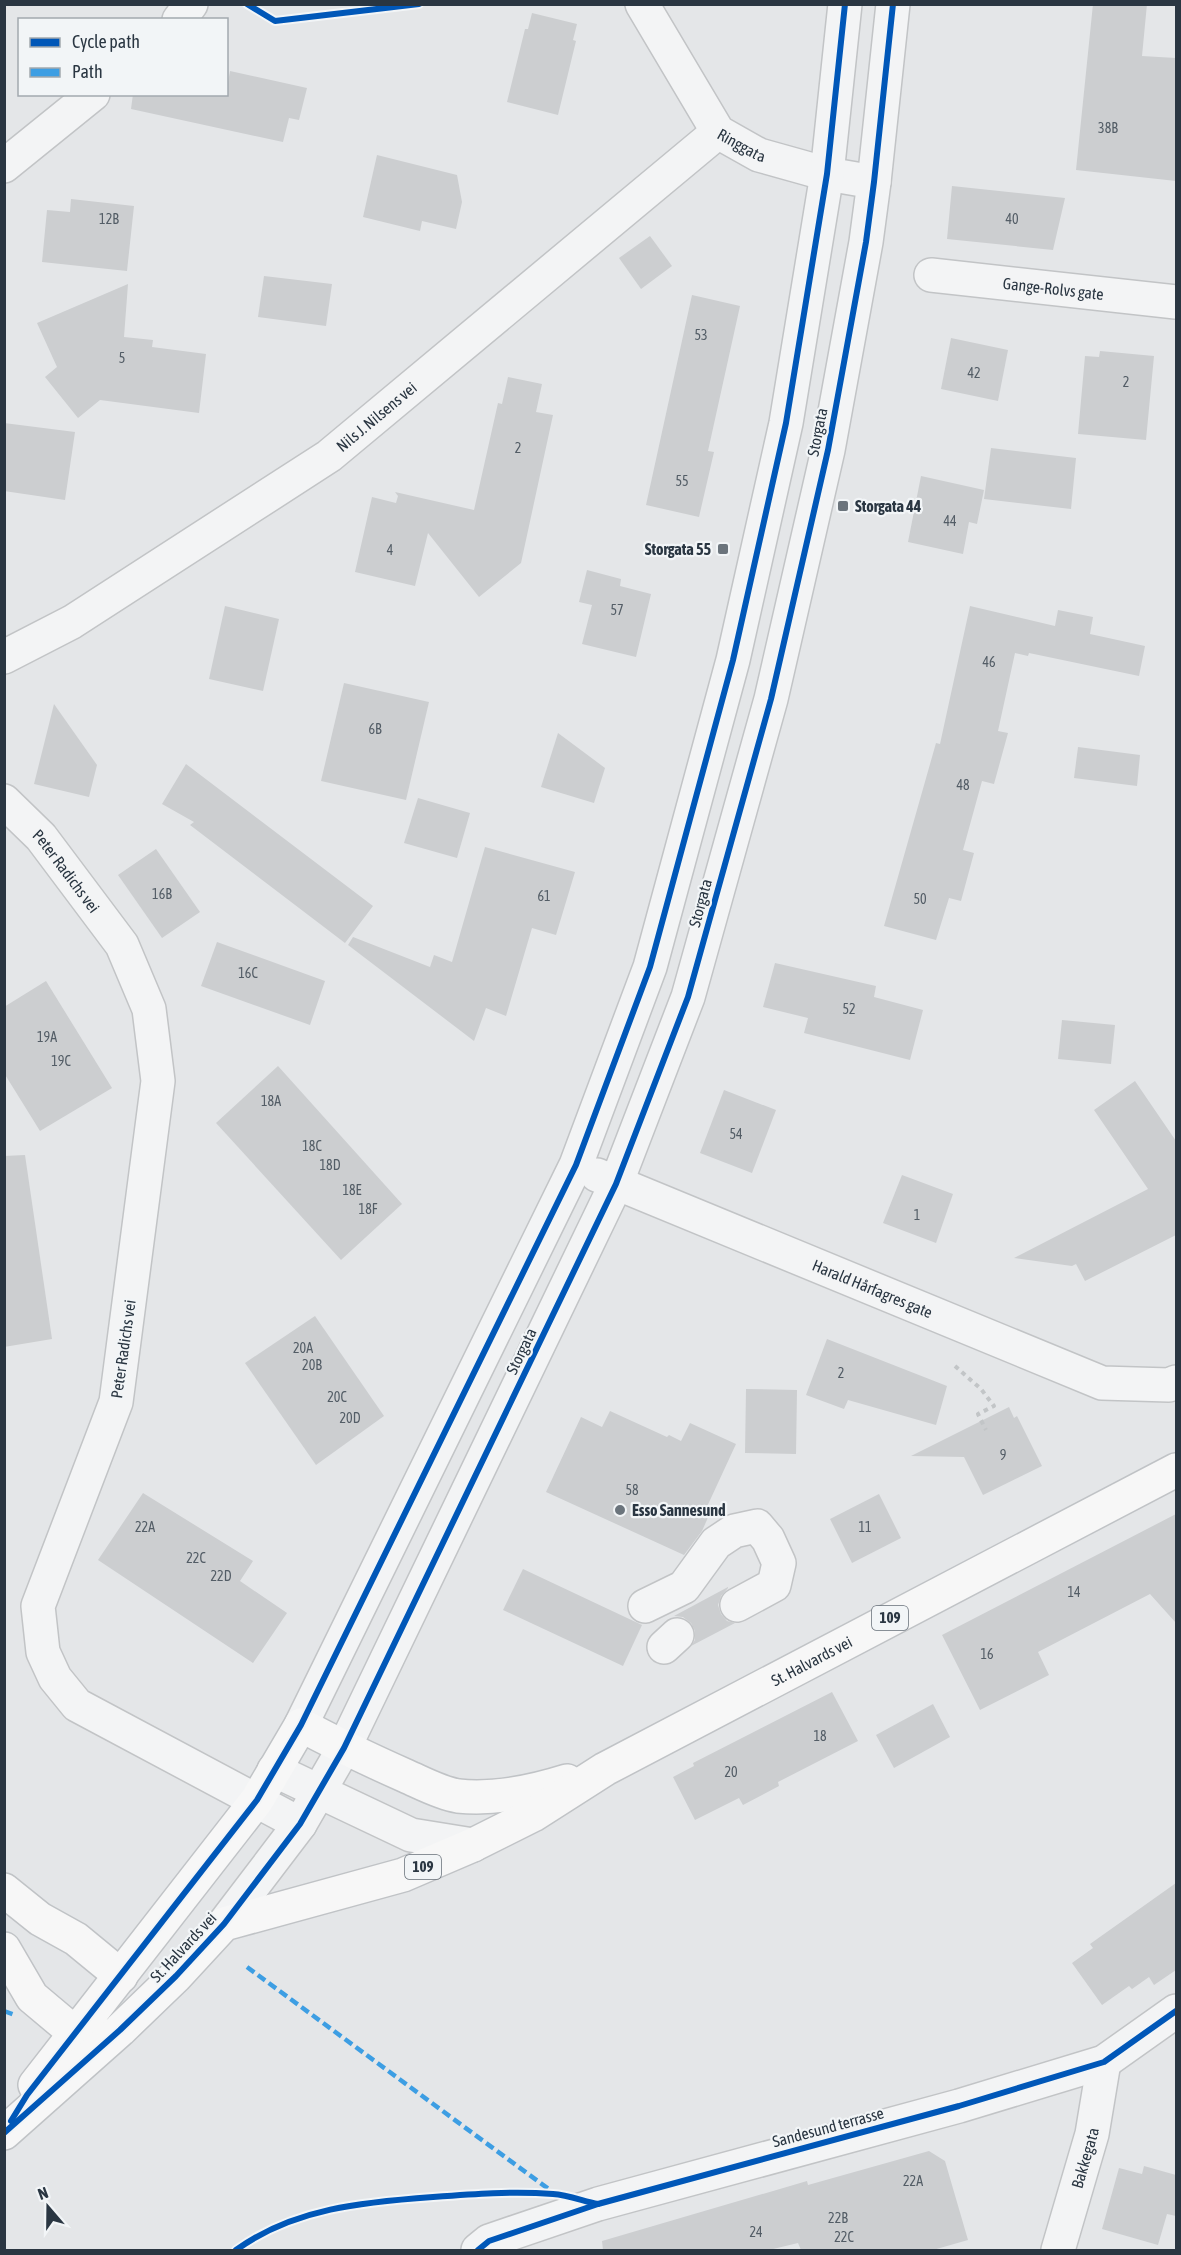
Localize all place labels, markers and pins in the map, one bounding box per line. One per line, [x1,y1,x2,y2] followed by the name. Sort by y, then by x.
[855,497,922,515] place label: Storgata 44
[836,499,850,513] marker: Storgata 44
[645,540,711,558] place label: Storgata 55
[716,542,730,556] marker: Storgata 55
[632,1501,726,1519] place label: Esso Sannesund
[613,1503,627,1517] marker: Esso Sannesund

